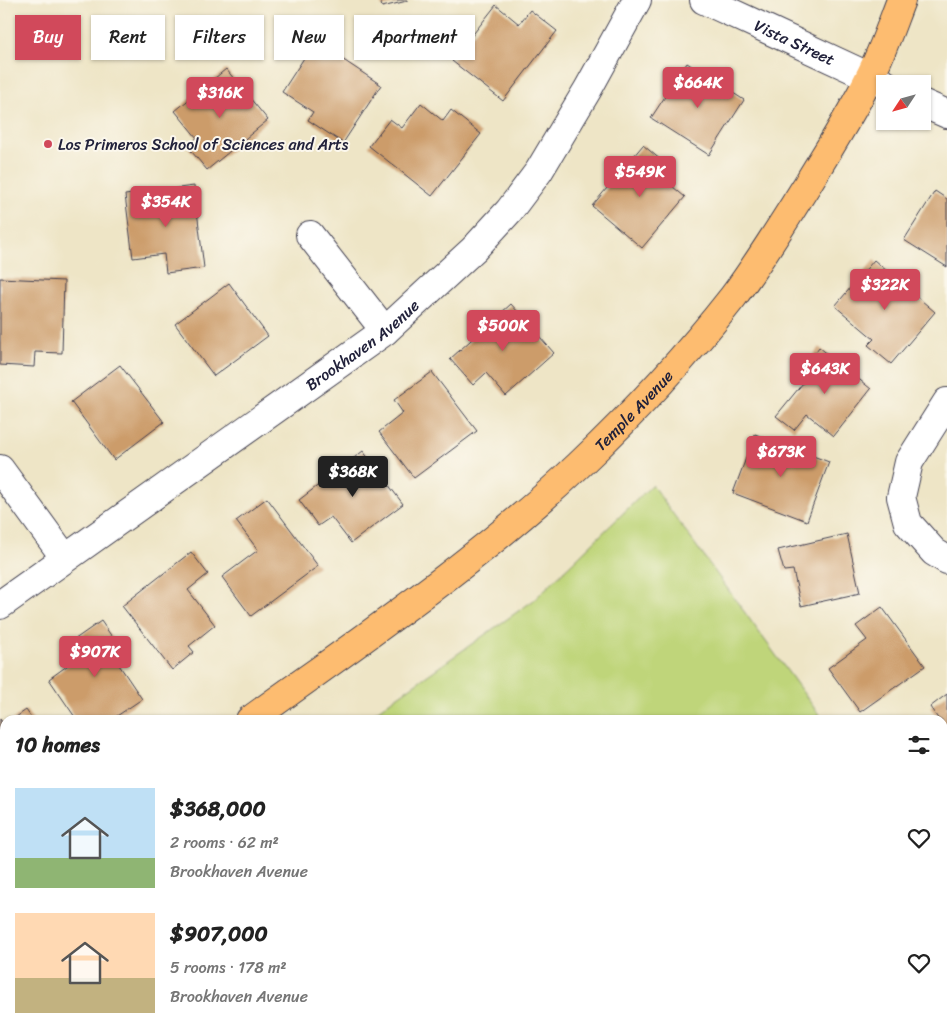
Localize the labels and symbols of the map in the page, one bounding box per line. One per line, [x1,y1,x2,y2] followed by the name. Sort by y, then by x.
[749,11,840,74] street label: Vista Street
[663,66,733,109] pin: $664K
[876,75,931,130] north arrow
[185,76,255,119] pin: $316K
[58,130,349,159] place label: Los Primeros School of Sciences and Arts
[42,138,54,150] marker: Los Primeros School of Sciences and Arts
[605,156,675,198] pin: $549K
[131,186,201,228] pin: $354K
[850,268,920,311] pin: $322K
[299,292,426,399] street label: Brookhaven Avenue
[468,310,538,352] pin: $500K
[790,352,860,395] pin: $643K
[587,363,681,458] street label: Temple Avenue
[746,436,816,478] pin: $673K
[318,456,388,498] pin: $368K
[60,636,130,678] pin: $907K

